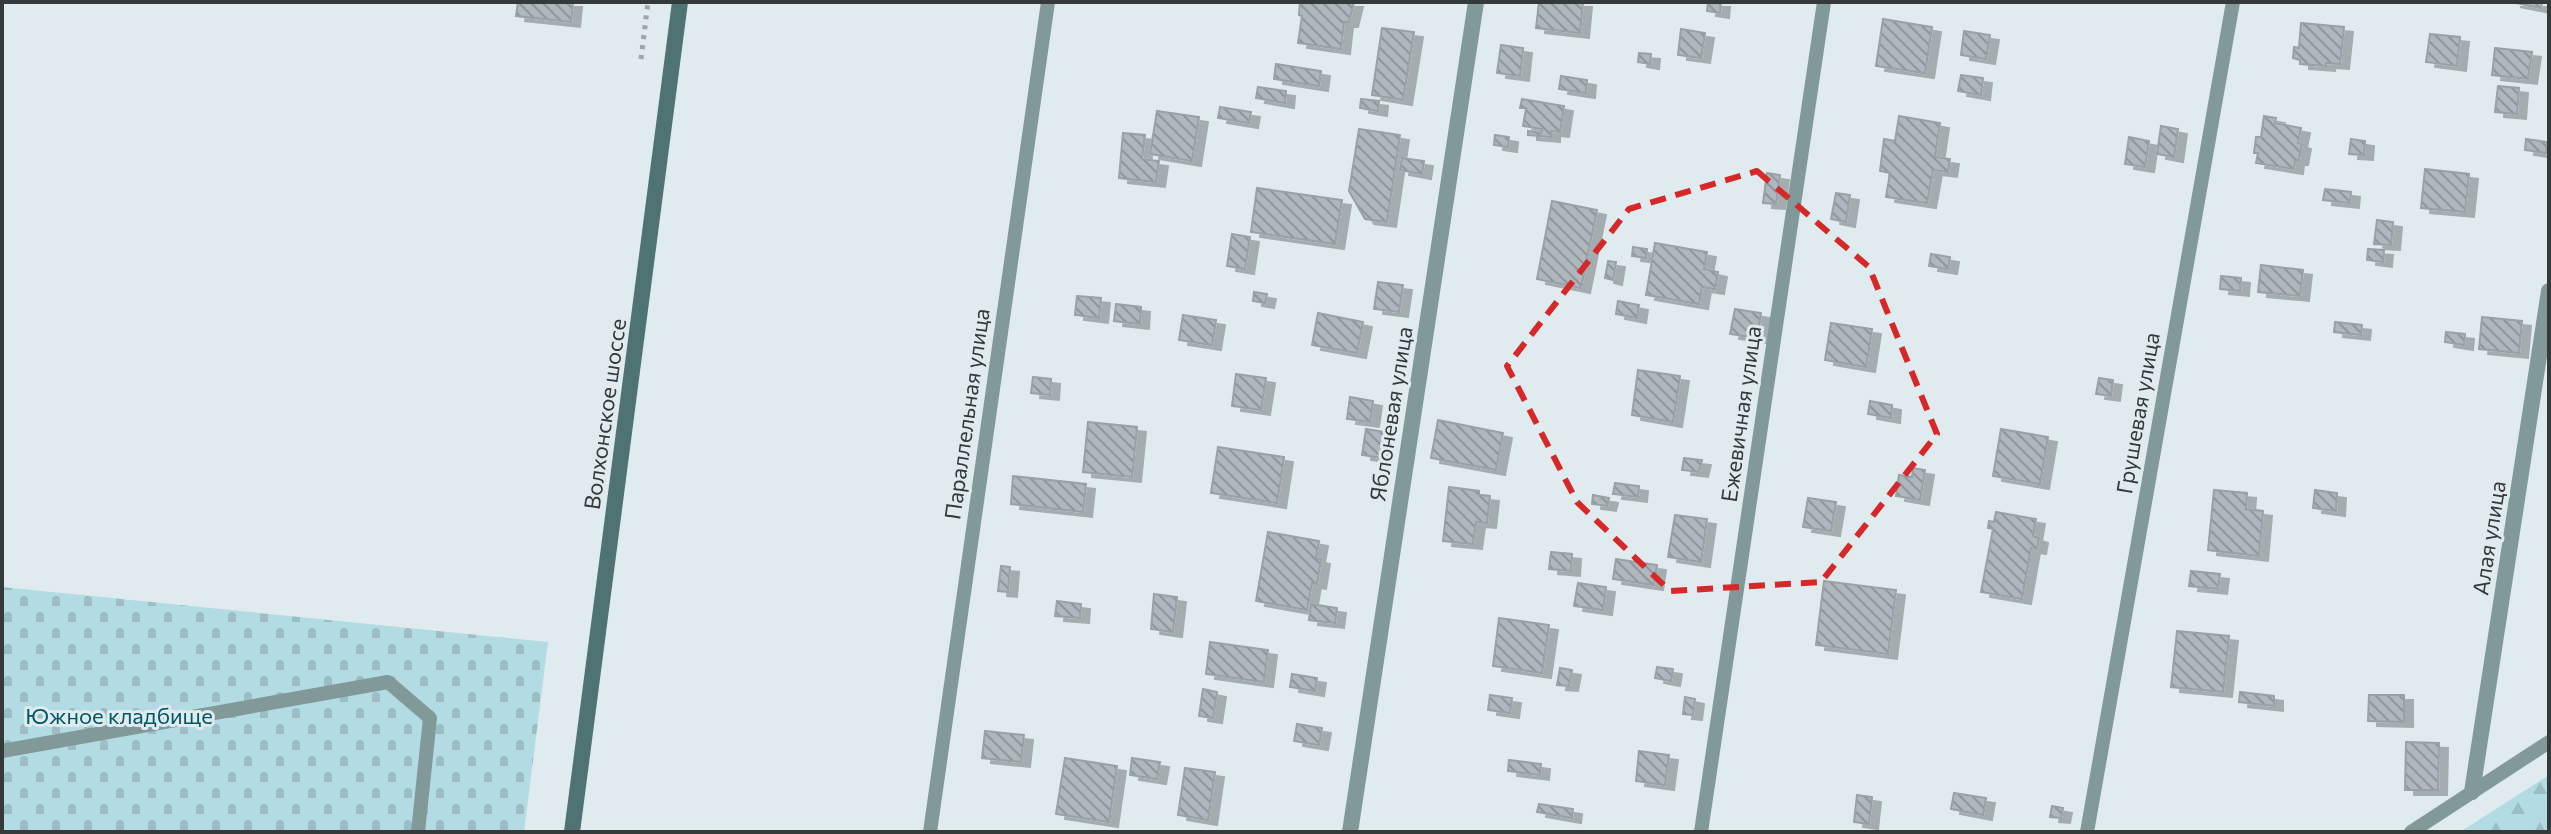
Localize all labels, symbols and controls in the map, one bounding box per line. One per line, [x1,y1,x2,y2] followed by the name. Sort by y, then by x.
[938,307,995,521] street label: Параллельная улица
[578,317,631,511] street label: Волхонское шоссе
[1363,324,1418,503] street label: Яблоневая улица
[1715,324,1766,504] street label: Ежевичная улица
[2110,330,2165,496] street label: Грушевая улица
[2466,479,2511,597] street label: Алая улица
[25,702,213,729] park label: Южное кладбище

